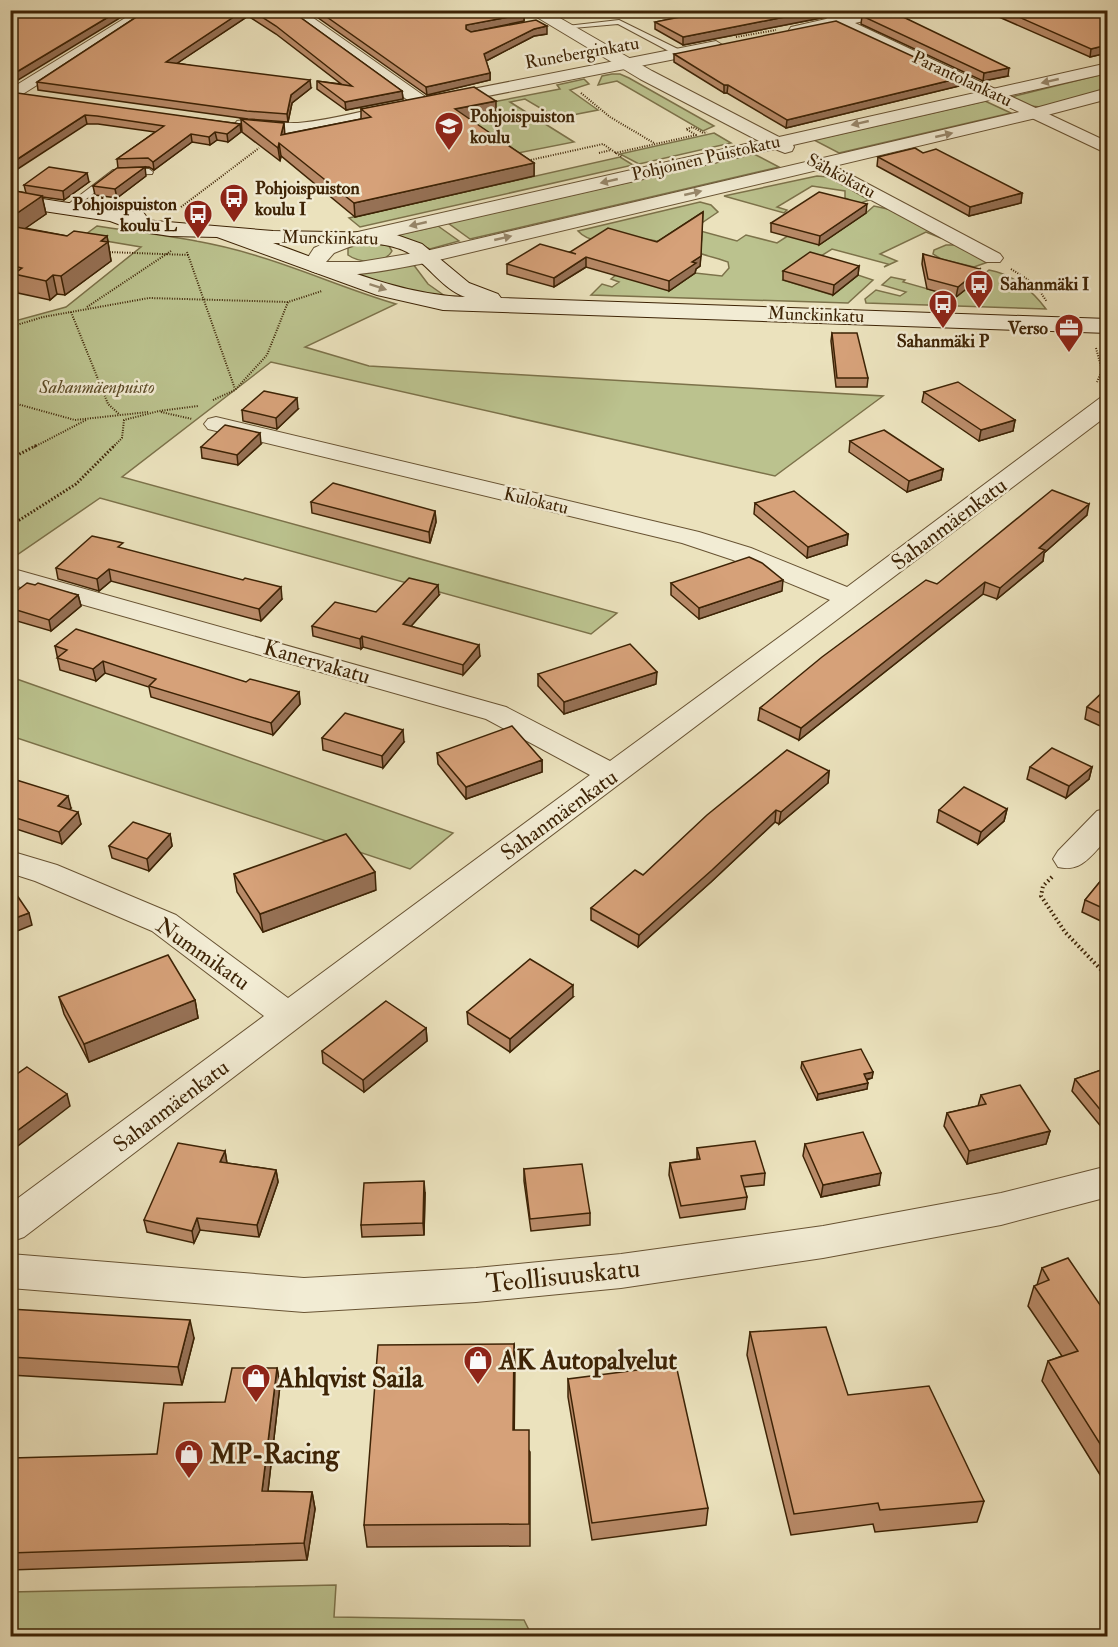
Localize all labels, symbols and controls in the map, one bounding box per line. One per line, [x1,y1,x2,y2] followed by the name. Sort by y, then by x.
[523,32,641,74] street label: Runeberginkatu
[908,46,1016,112] street label: Parantolankatu
[1041,77,1060,86] one-way arrow
[469,105,575,149] place label: Pohjoispuiston koulu
[433,110,465,152] school or university icon: Pohjoispuiston koulu
[851,119,869,129] one-way arrow
[935,129,953,139] one-way arrow
[630,130,782,186] street label: Pohjoinen Puistokatu
[803,148,879,204] street label: Sähkökatu
[599,176,618,186] one-way arrow
[254,177,360,221] place label: Pohjoispuiston koulu I
[218,182,250,224] bus stop icon: Pohjoispuiston koulu I
[684,188,702,198] one-way arrow
[72,193,178,237] place label: Pohjoispuiston koulu L
[182,198,214,240] bus stop icon: Pohjoispuiston koulu L
[409,219,428,229] one-way arrow
[281,226,379,250] street label: Munckinkatu
[494,233,512,243] one-way arrow
[963,268,995,310] bus stop icon: Sahanmäki I
[1000,273,1089,296] place label: Sahanmäki I
[369,283,387,293] one-way arrow
[927,288,959,330] bus stop icon: Sahanmäki P
[767,302,865,328] street label: Munckinkatu
[1053,312,1085,354] office icon: Verso
[1007,317,1048,340] place label: Verso
[897,330,990,353] place label: Sahanmäki P
[38,376,155,399] park label: Sahanmäenpuisto
[886,471,1012,577] street label: Sahanmäenkatu
[501,482,571,520] street label: Kulokatu
[260,633,374,691] street label: Kanervakatu
[495,763,623,867] street label: Sahanmäenkatu
[151,911,255,997] street label: Nummikatu
[108,1053,234,1159] street label: Sahanmäenkatu
[484,1251,642,1300] street label: Teollisuuskatu
[462,1344,494,1386] shop icon: AK Autopalvelut
[498,1344,677,1378] place label: AK Autopalvelut
[240,1362,272,1404] shop icon: Ahlqvist Saila
[276,1362,424,1396] place label: Ahlqvist Saila
[173,1438,205,1480] shop icon: MP-Racing
[209,1438,341,1472] place label: MP-Racing

